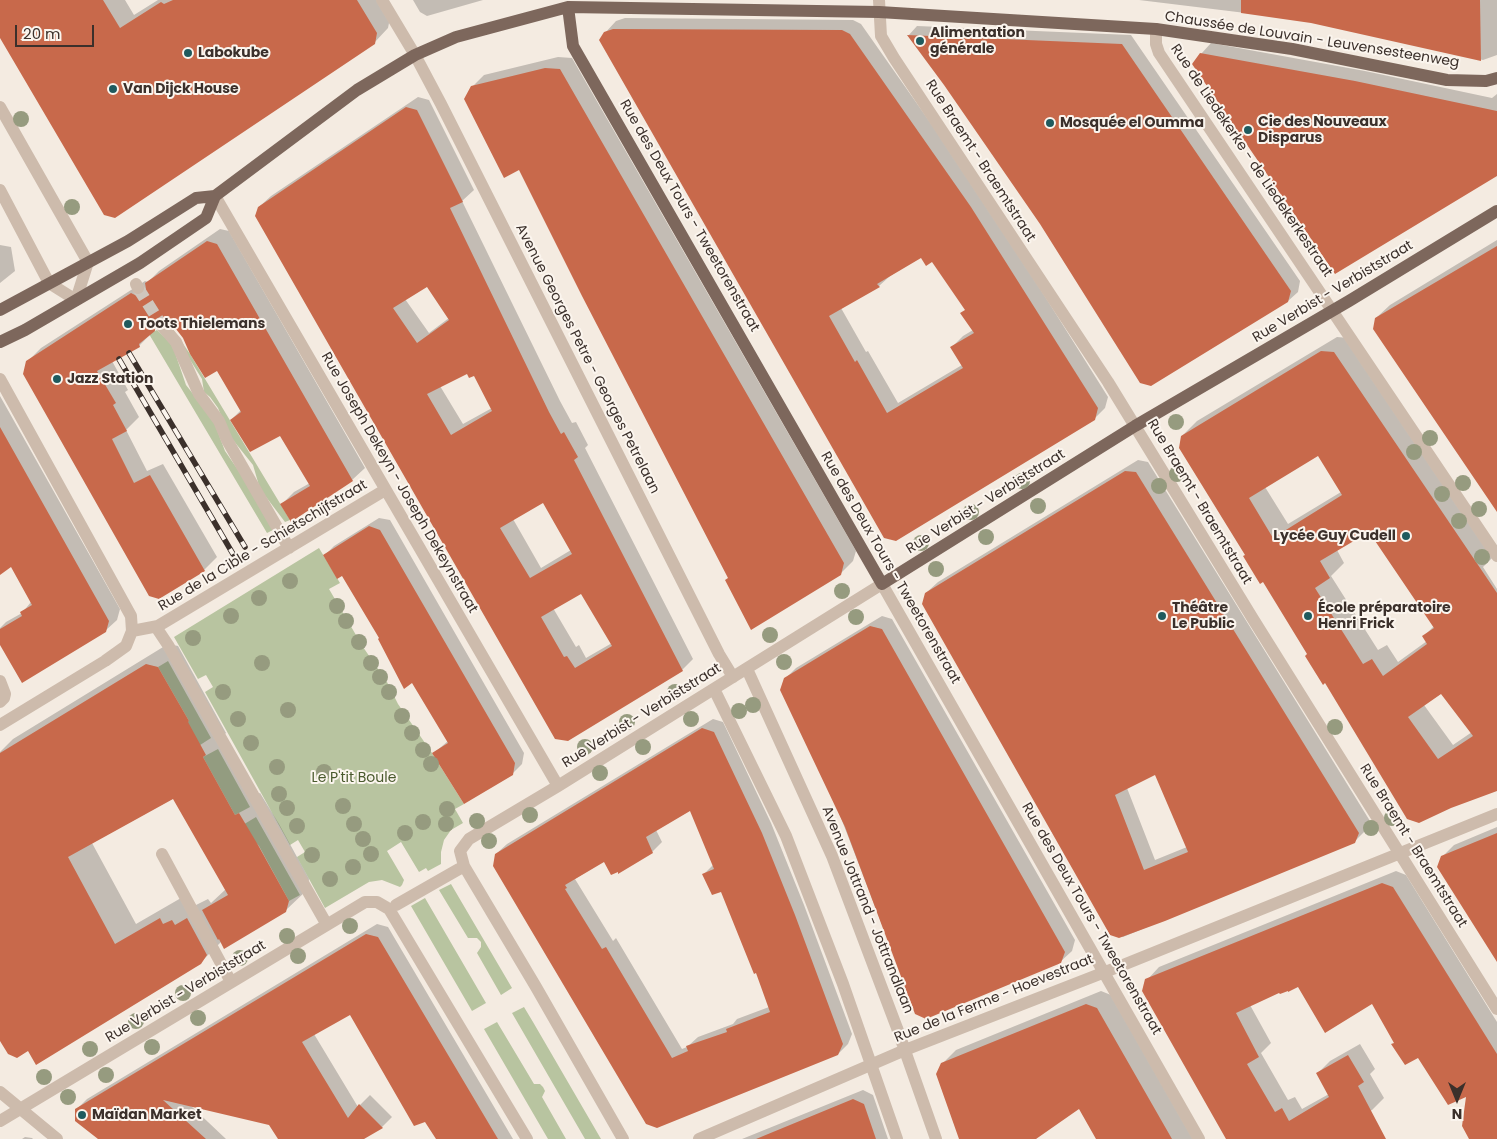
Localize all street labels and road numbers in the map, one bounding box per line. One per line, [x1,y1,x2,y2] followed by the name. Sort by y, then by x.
[1163,8,1461,72] street label: Chaussée de Louvain - Leuvensesteenweg
[1167,41,1335,281] street label: Rue de Liedekerke - de Liedekerkestraat
[921,77,1039,245] street label: Rue Braemt - Braemtstraat
[615,97,763,335] street label: Rue des Deux Tours - Tweetorenstraat
[511,221,663,497] street label: Avenue Georges Petre - Georges Petrelaan
[1250,237,1416,347] street label: Rue Verbist - Verbiststraat
[317,350,481,616] street label: Rue Joseph Dekeyn - Joseph Dekeynstraat
[1143,416,1255,588] street label: Rue Braemt - Braemtstraat
[903,446,1069,558] street label: Rue Verbist - Verbiststraat
[816,449,964,687] street label: Rue des Deux Tours - Tweetorenstraat
[156,477,370,615] street label: Rue de la Cible - Schietschijfstraat
[559,660,725,772] street label: Rue Verbist - Verbiststraat
[1356,761,1470,931] street label: Rue Braemt - Braemtstraat
[1017,800,1165,1038] street label: Rue des Deux Tours - Tweetorenstraat
[818,804,916,1016] street label: Avenue Jottrand - Jottrandlaan
[103,937,269,1047] street label: Rue Verbist - Verbiststraat
[892,951,1096,1047] street label: Rue de la Ferme - Hoevestraat

